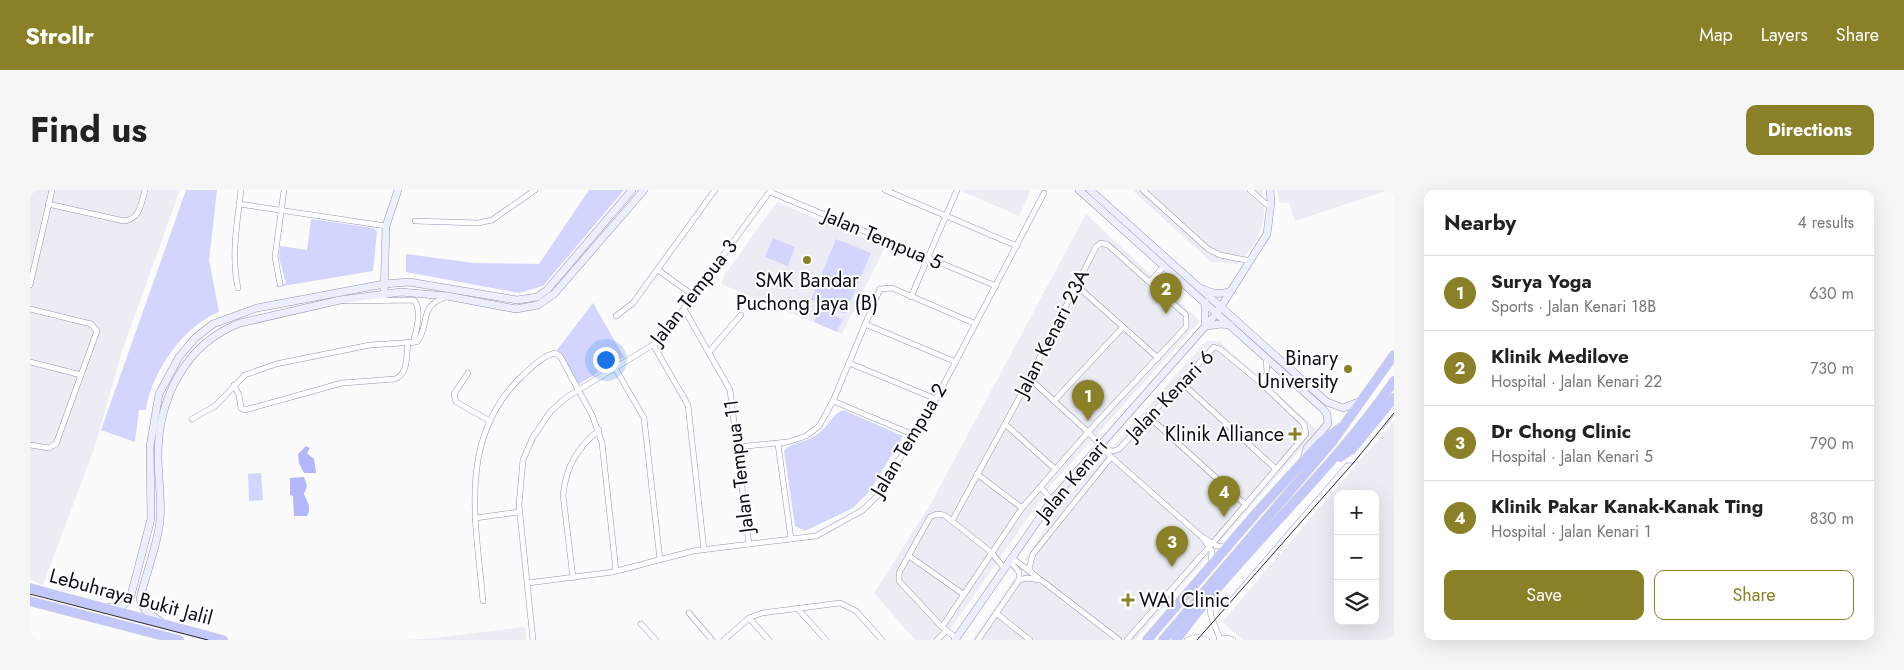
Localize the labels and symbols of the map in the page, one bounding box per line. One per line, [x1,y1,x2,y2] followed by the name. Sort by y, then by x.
[816,200,947,277] street label: Jalan Tempua 5
[642,233,745,353] street label: Jalan Tempua 3
[801,254,813,266] marker: SMK Bandar Puchong Jaya (B)
[1006,264,1097,404] street label: Jalan Kenari 23A
[736,266,878,318] place label: SMK Bandar Puchong Jaya (B)
[1150,273,1182,314] pin: 2
[1117,343,1221,449] street label: Jalan Kenari 6
[1257,344,1338,396] place label: Binary University
[593,347,619,373] your location
[1342,363,1354,375] marker: Binary University
[862,378,954,505] street label: Jalan Tempua 2
[1072,380,1104,421] pin: 1
[716,398,762,537] street label: Jalan Tempua 11
[1165,420,1284,449] place label: Klinik Alliance
[1288,427,1302,441] marker: Klinik Alliance
[1027,433,1115,529] street label: Jalan Kenari
[1208,476,1240,517] pin: 4
[1156,526,1188,567] pin: 3
[46,561,216,633] street label: Lebuhraya Bukit Jalil
[1139,586,1230,615] place label: WAI Clinic
[1121,593,1135,607] marker: WAI Clinic

